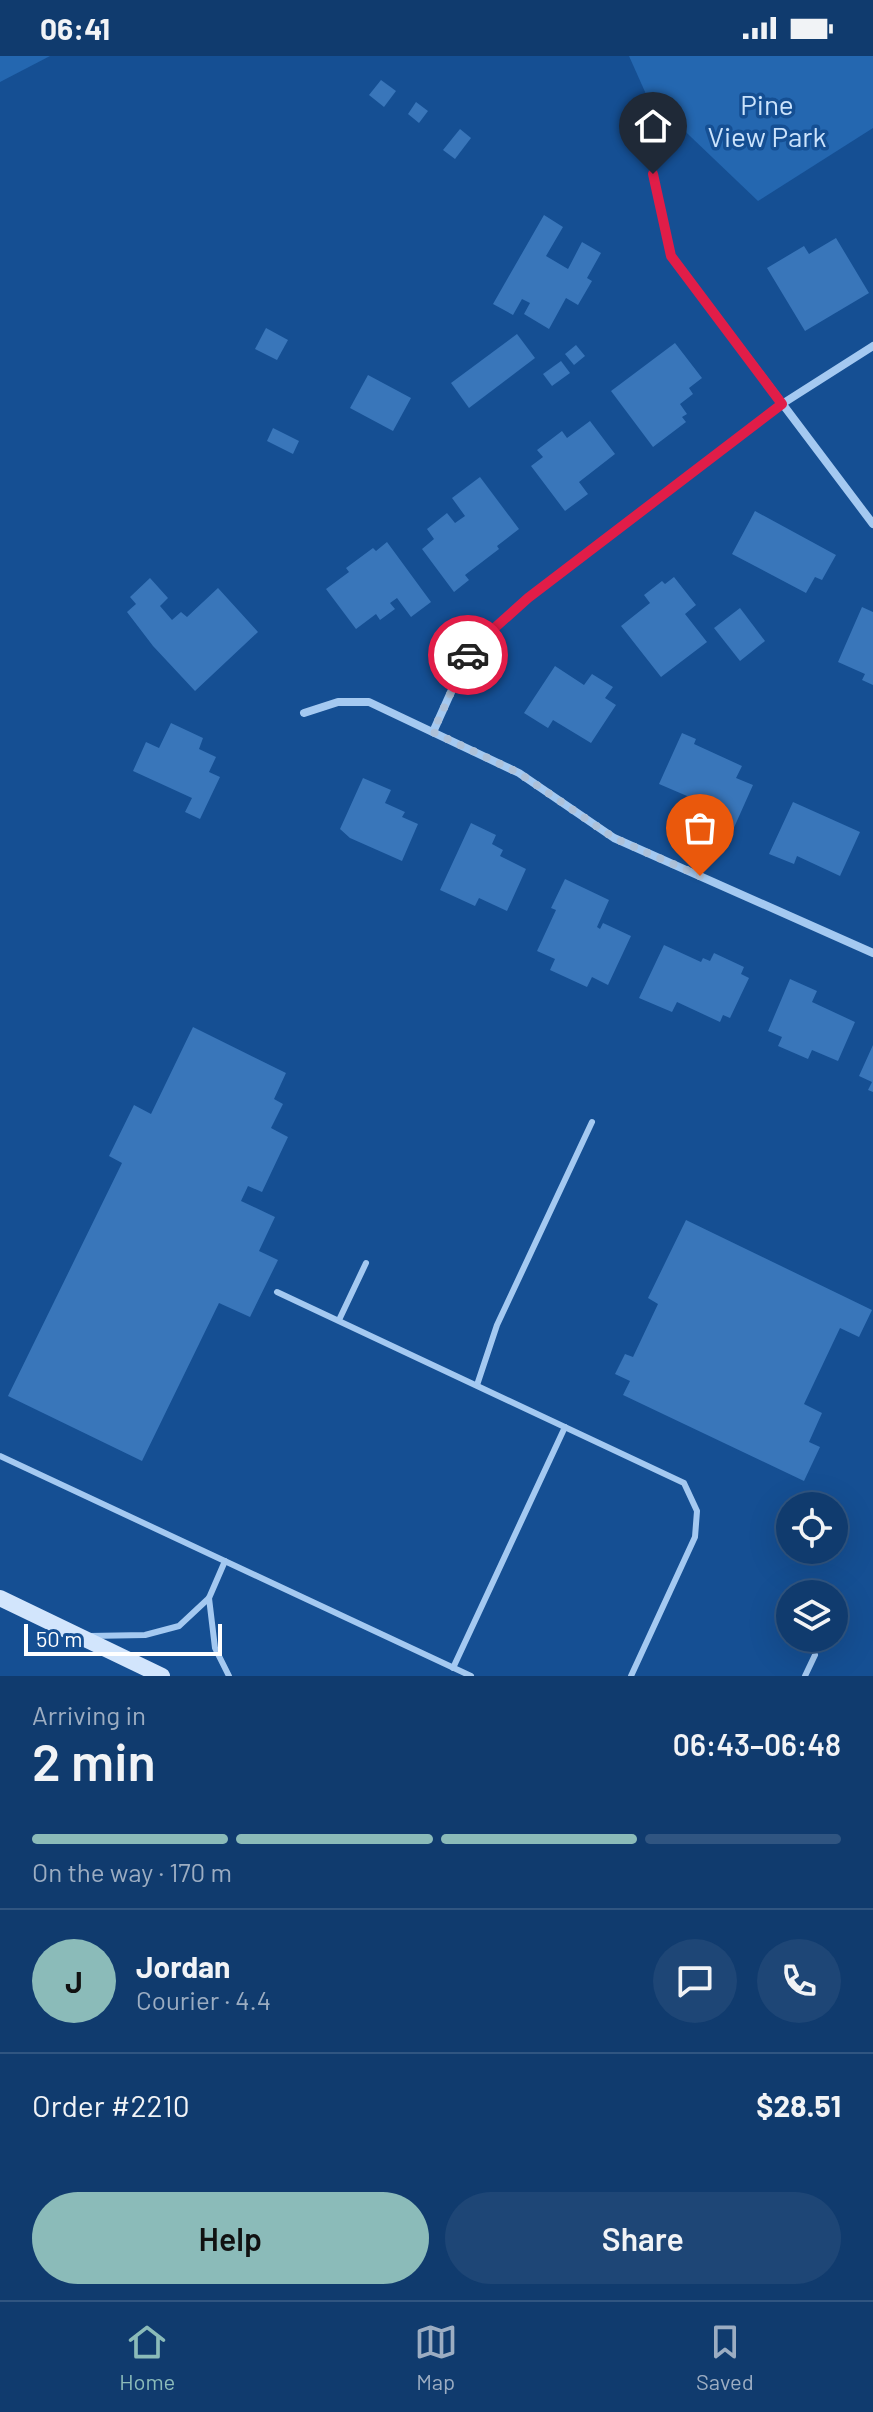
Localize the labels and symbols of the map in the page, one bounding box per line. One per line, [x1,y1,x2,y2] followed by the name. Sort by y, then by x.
[707,87,827,153] park label: Pine View Park
[619,92,687,174] pin
[428,615,508,695] courier
[666,794,734,876] pin
[24,1620,222,1656] scale bar

